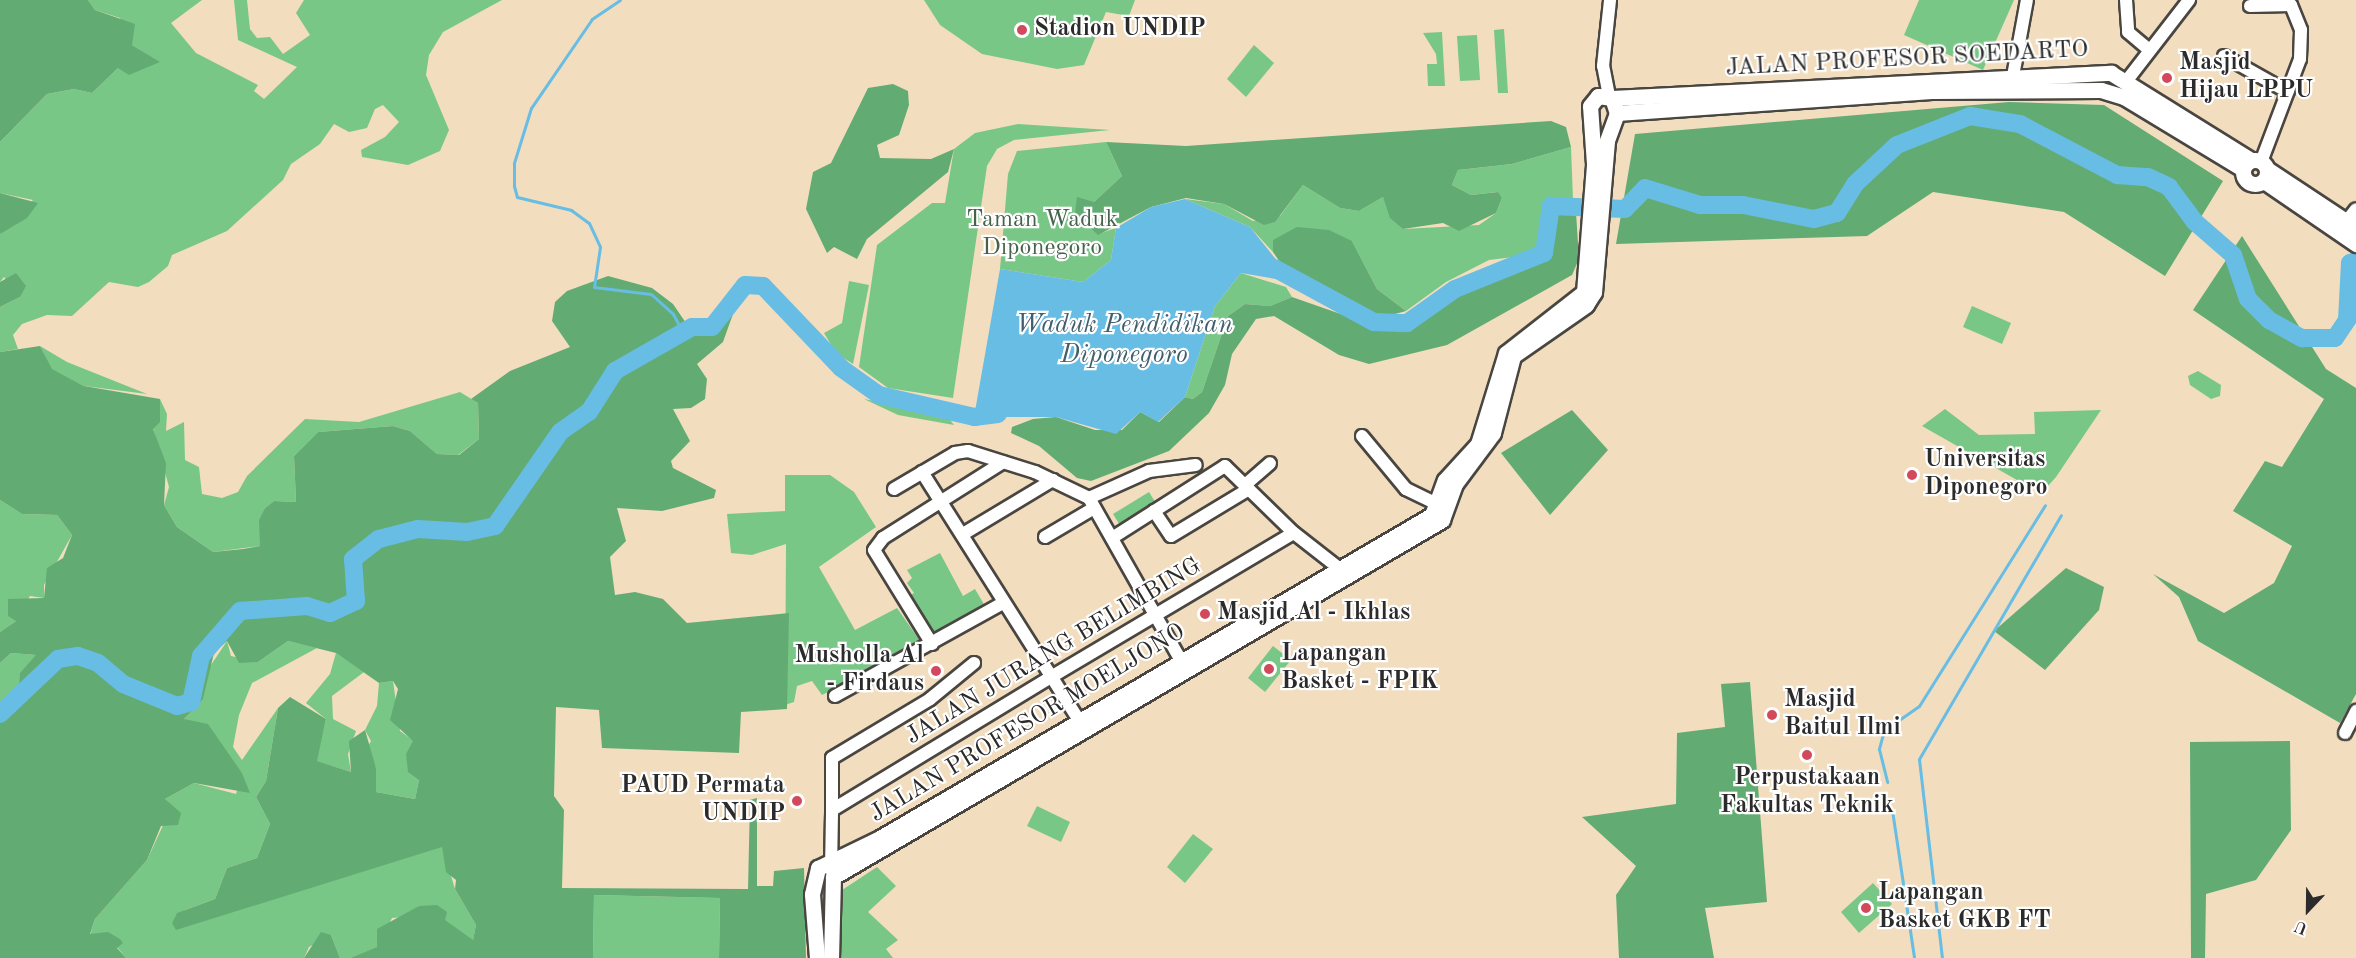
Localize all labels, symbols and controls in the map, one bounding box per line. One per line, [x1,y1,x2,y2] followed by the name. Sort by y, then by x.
[1034,16,1206,44] place label: Stadion UNDIP
[1015,23,1029,37] marker: Stadion UNDIP
[1725,36,2089,84] street label: JALAN PROFESOR SOEDARTO
[2179,50,2313,106] place label: Masjid Hijau LPPU
[2160,71,2174,85] marker: Masjid Hijau LPPU
[966,207,1118,263] park label: Taman Waduk Diponegoro
[1015,310,1233,372] water label: Waduk Pendidikan Diponegoro
[1924,447,2048,503] place label: Universitas Diponegoro
[1905,468,1919,482] marker: Universitas Diponegoro
[901,552,1207,752] street label: JALAN JURANG BELIMBING
[1217,600,1410,628] place label: Masjid Al - Ikhlas
[1198,607,1212,621] marker: Masjid Al - Ikhlas
[865,618,1191,830] street label: JALAN PROFESOR MOELJONO
[1281,641,1438,697] place label: Lapangan Basket - FPIK
[794,643,924,699] place label: Musholla Al - Firdaus
[1262,662,1276,676] marker: Lapangan Basket - FPIK
[929,664,943,678] marker: Musholla Al - Firdaus
[1784,687,1901,743] place label: Masjid Baitul Ilmi
[1765,708,1779,722] marker: Masjid Baitul Ilmi
[1800,748,1814,762] marker: Perpustakaan Fakultas Teknik
[1720,765,1894,821] place label: Perpustakaan Fakultas Teknik
[621,773,785,829] place label: PAUD Permata UNDIP
[790,794,804,808] marker: PAUD Permata UNDIP
[1878,880,2051,936] place label: Lapangan Basket GKB FT
[2278,880,2338,940] north arrow
[1859,901,1873,915] marker: Lapangan Basket GKB FT
[2292,917,2310,936] text: U

